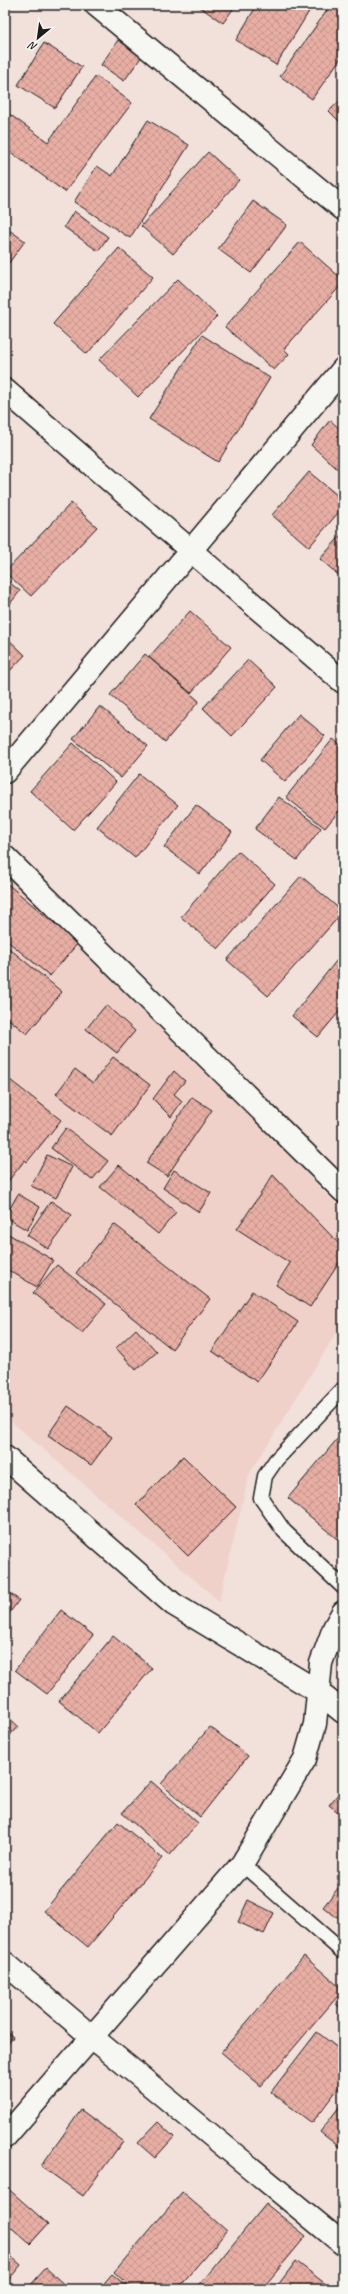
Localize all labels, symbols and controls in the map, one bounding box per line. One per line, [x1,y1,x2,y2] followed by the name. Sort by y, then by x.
[18,18,58,58] north arrow
[25,38,40,55] text: N

